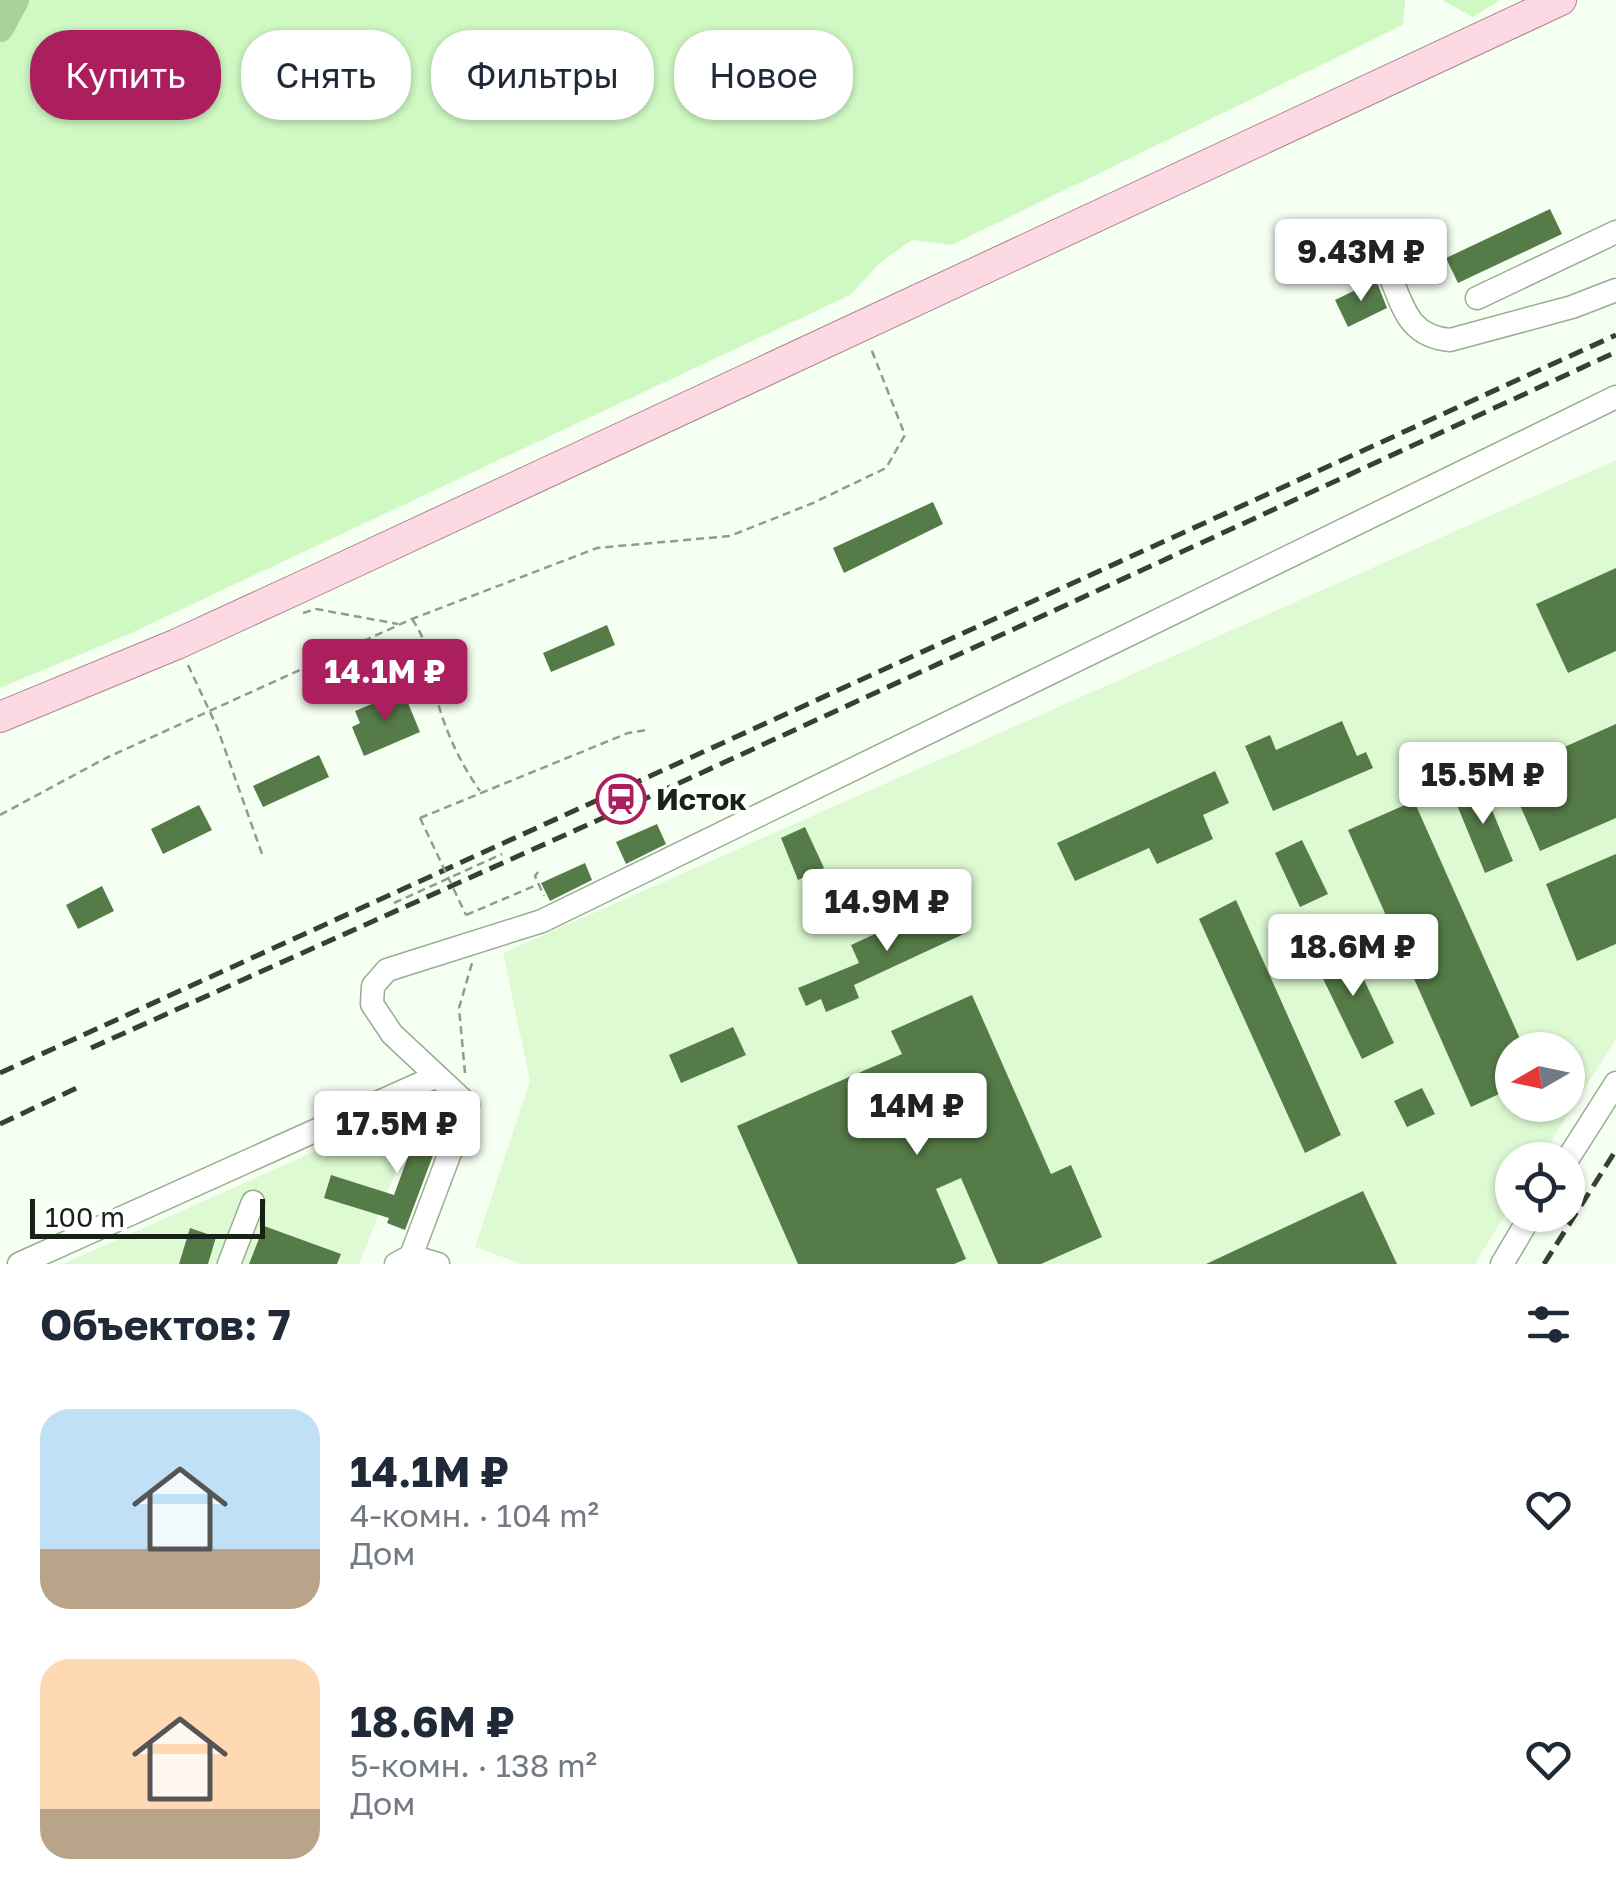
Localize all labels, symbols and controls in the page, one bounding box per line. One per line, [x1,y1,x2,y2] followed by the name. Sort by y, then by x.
[30,30,221,120] chip: Купить
[241,30,411,120] chip: Снять
[431,30,654,120] chip: Фильтры
[674,30,853,120] chip: Новое
[1269,219,1453,304] pin: 9.43M ₽
[1297,232,1425,270] text: 9.43M ₽
[293,639,477,724] pin: 14.1M ₽
[324,652,446,690] text: 14.1M ₽
[1391,742,1575,827] pin: 15.5M ₽
[1421,755,1545,793] text: 15.5M ₽
[595,773,647,825] station icon: Исток
[656,781,747,817] place label: Исток
[795,869,979,954] pin: 14.9M ₽
[824,882,950,920] text: 14.9M ₽
[1261,914,1445,999] pin: 18.6M ₽
[1290,927,1416,965] text: 18.6M ₽
[1495,1032,1585,1122] north arrow
[1495,1032,1585,1232] map controls
[847,1073,987,1158] pin: 14M ₽
[870,1086,964,1124] text: 14M ₽
[305,1091,489,1176] pin: 17.5M ₽
[336,1104,458,1142] text: 17.5M ₽
[1495,1142,1585,1232] button: locate
[30,1194,265,1238] scale bar
[45,1200,125,1233] text: 100 m
[1521,1297,1576,1352] icon: filters
[40,1299,291,1349] text: Объектов: 7
[350,1446,509,1496] text: 14.1M ₽
[120,1449,240,1569] icon: home
[1521,1482,1576,1537] icon: heart
[350,1496,599,1534] text: 4-комн. · 104 m²
[350,1534,415,1572] text: Дом
[350,1696,515,1746] text: 18.6M ₽
[120,1699,240,1819] icon: home
[1521,1732,1576,1787] icon: heart
[350,1746,597,1784] text: 5-комн. · 138 m²
[350,1784,415,1822] text: Дом

